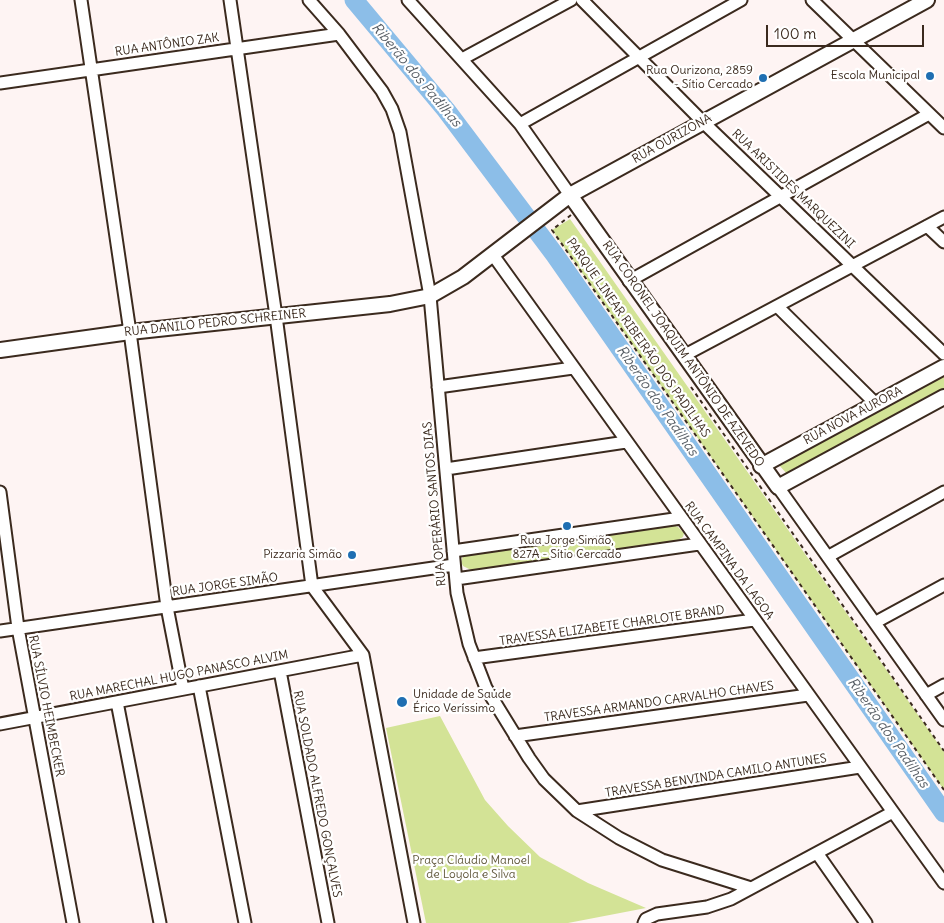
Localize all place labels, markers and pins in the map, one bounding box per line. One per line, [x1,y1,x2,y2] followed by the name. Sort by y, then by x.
[646,64,753,92] place label: Rua Ourizona, 2859 - Sítio Cercado
[831,69,920,83] place label: Escola Municipal
[924,70,936,82] marker: Escola Municipal
[757,72,769,84] marker: Rua Ourizona, 2859 - Sítio Cercado
[561,520,573,532] marker: Rua Jorge Simão, 827A - Sítio Cercado
[513,534,621,562] place label: Rua Jorge Simão, 827A - Sítio Cercado
[263,548,342,562] place label: Pizzaria Simão
[346,549,358,561] marker: Pizzaria Simão
[413,688,511,716] place label: Unidade de Saúde Érico Veríssimo
[395,695,409,709] marker: Unidade de Saúde Érico Veríssimo

